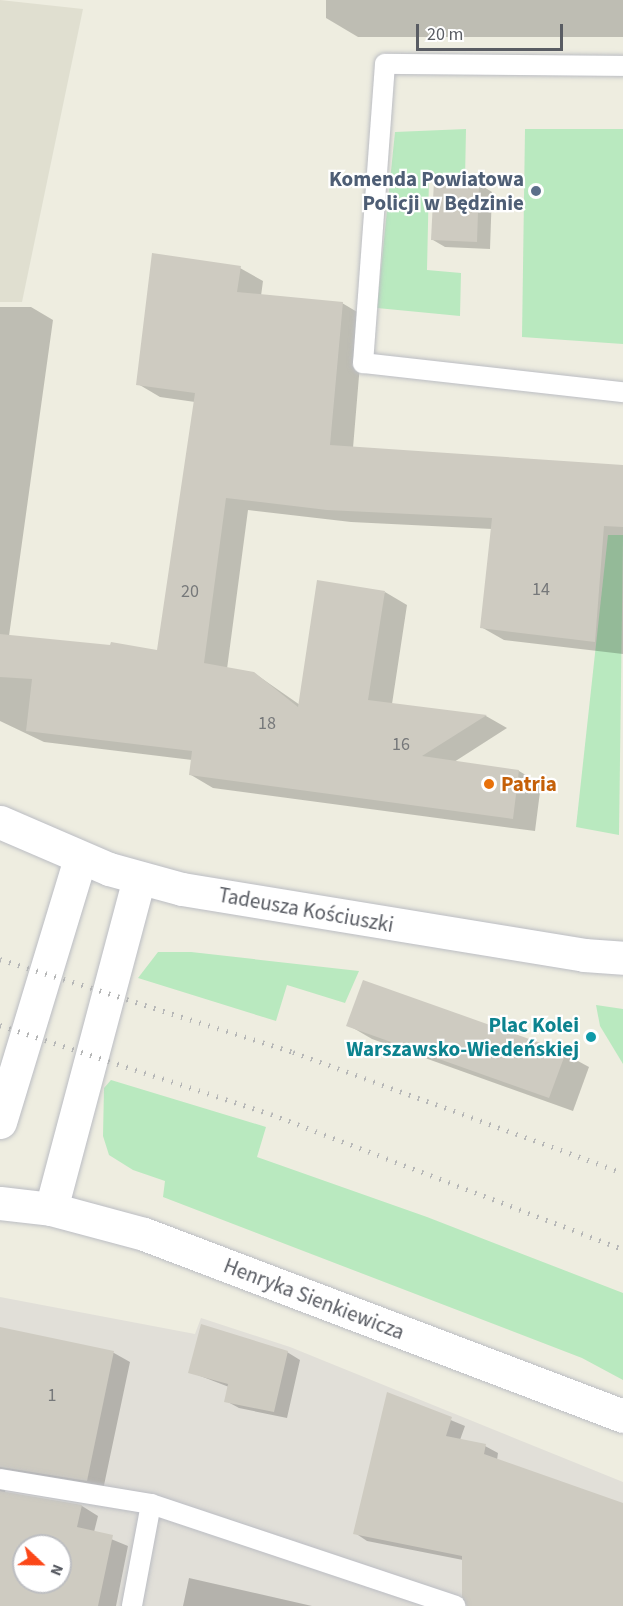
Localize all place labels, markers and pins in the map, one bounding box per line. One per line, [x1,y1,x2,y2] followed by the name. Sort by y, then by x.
[329,166,524,216] place label: Komenda Powiatowa Policji w Będzinie
[529,184,543,198] marker: Komenda Powiatowa Policji w Będzinie
[501,771,557,797] place label: Patria
[482,777,496,791] marker: Patria
[346,1012,579,1062] place label: Plac Kolei Warszawsko-Wiedeńskiej
[584,1030,598,1044] marker: Plac Kolei Warszawsko-Wiedeńskiej

